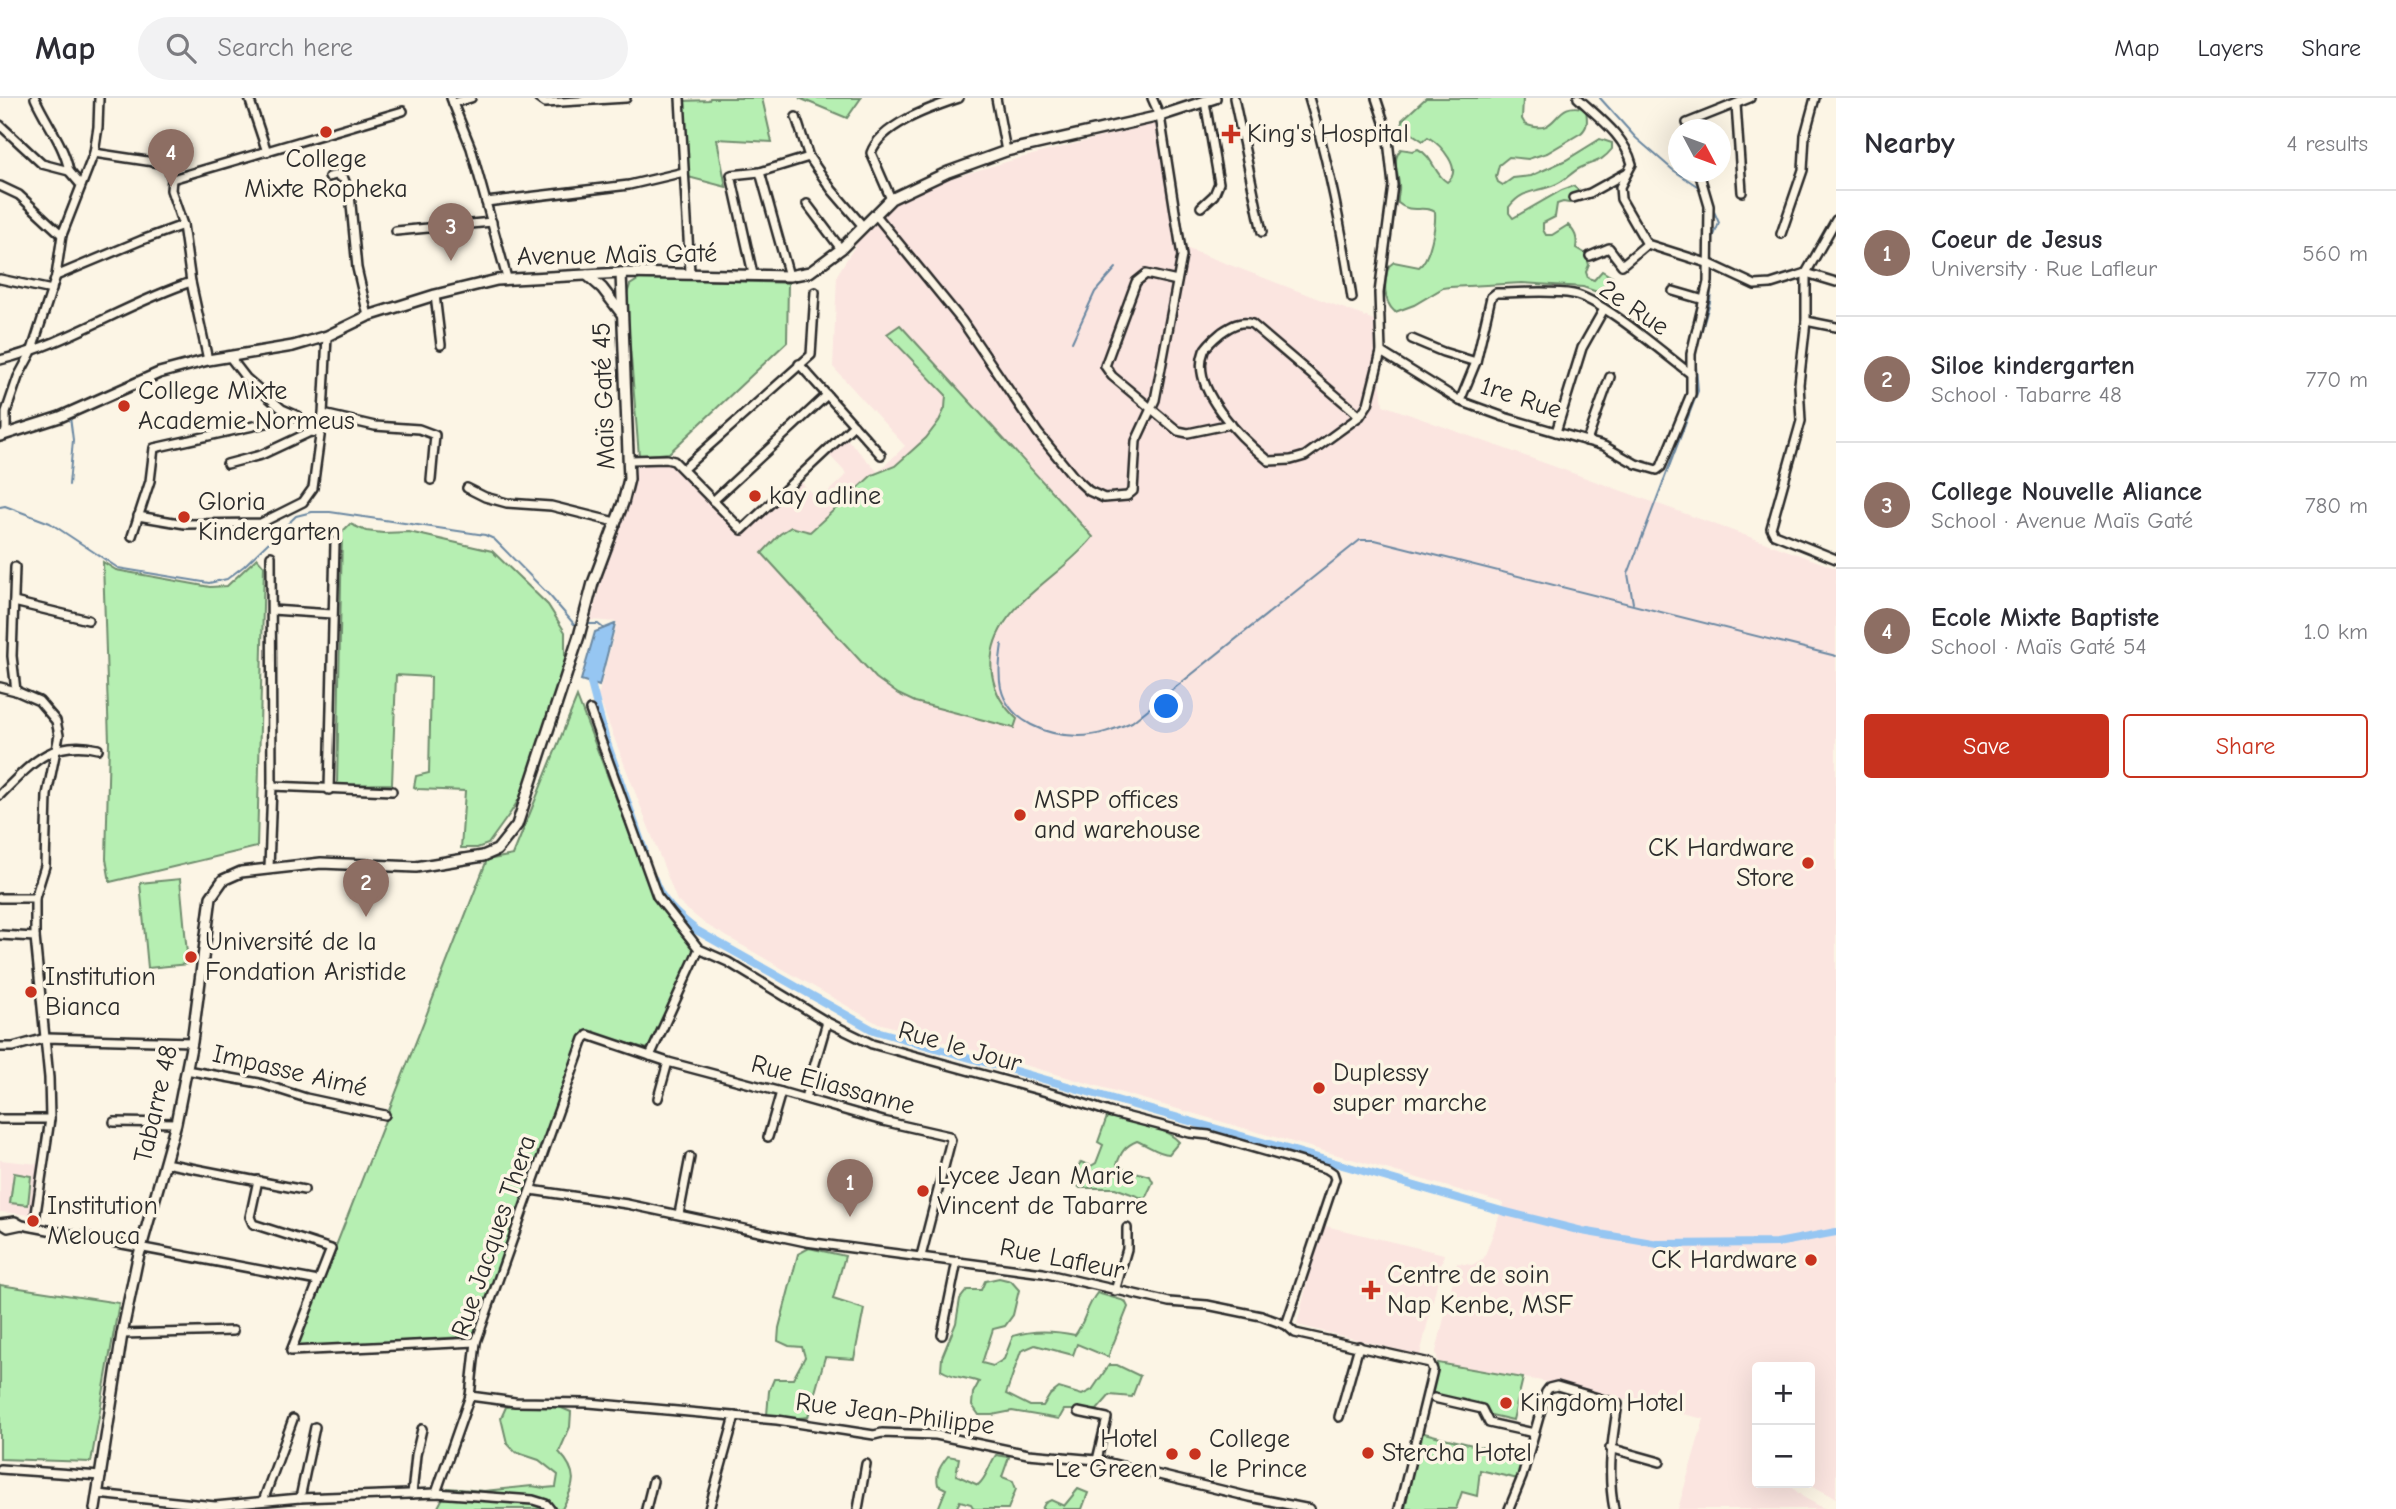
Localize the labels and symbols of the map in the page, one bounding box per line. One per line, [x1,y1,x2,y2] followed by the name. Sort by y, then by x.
[1247,119,1409,149] place label: King's Hospital
[1668,119,1731,182] north arrow
[318,124,334,140] marker: College Mixte Ropheka
[1221,124,1241,144] marker: King's Hospital
[148,129,194,187] pin: 4
[244,144,408,204] place label: College Mixte Ropheka
[428,203,474,261] pin: 3
[517,238,717,272] street label: Avenue Maïs Gaté
[1594,274,1674,342] street label: 2e Rue
[586,322,622,470] street label: Maïs Gaté 45
[1477,371,1565,425] street label: 1re Rue
[138,376,355,436] place label: College Mixte Academie Normeus
[116,398,132,414] marker: College Mixte Academie Normeus
[769,481,881,511] place label: kay adline
[198,487,341,547] place label: Gloria Kindergarten
[747,488,763,504] marker: kay adline
[176,509,192,525] marker: Gloria Kindergarten
[1149,689,1183,723] your location
[1034,785,1200,845] place label: MSPP offices and warehouse
[1012,807,1028,823] marker: MSPP offices and warehouse
[1648,833,1794,893] place label: CK Hardware Store
[1800,855,1816,871] marker: CK Hardware Store
[343,859,389,917] pin: 2
[205,927,406,987] place label: Université de la Fondation Aristide
[183,949,199,965] marker: Université de la Fondation Aristide
[45,962,156,1022] place label: Institution Bianca
[23,984,39,1000] marker: Institution Bianca
[895,1015,1026,1079] street label: Rue le Jour
[210,1039,370,1103] street label: Impasse Aimé
[128,1042,184,1166] street label: Tabarre 48
[748,1049,918,1121] street label: Rue Eliassanne
[1333,1058,1487,1118] place label: Duplessy super marche
[1311,1080,1327,1096] marker: Duplessy super marche
[445,1131,543,1341] street label: Rue Jacques Thera
[827,1159,873,1217] pin: 1
[937,1161,1148,1221] place label: Lycee Jean Marie Vincent de Tabarre
[915,1183,931,1199] marker: Lycee Jean Marie Vincent de Tabarre
[47,1191,158,1251] place label: Institution Melouca
[25,1213,41,1229] marker: Institution Melouca
[997,1232,1127,1286] street label: Rue Lafleur
[1651,1245,1797,1275] place label: CK Hardware
[1803,1252,1819,1268] marker: CK Hardware
[1387,1260,1573,1320] place label: Centre de soin Nap Kenbe, MSF
[1361,1280,1381,1300] marker: Centre de soin Nap Kenbe, MSF
[794,1387,996,1441] street label: Rue Jean-Philippe
[1520,1388,1684,1418] place label: Kingdom Hotel
[1498,1395,1514,1411] marker: Kingdom Hotel
[1055,1424,1158,1484] place label: Hotel Le Green
[1209,1424,1307,1484] place label: College le Prince
[1382,1438,1532,1468] place label: Stercha Hotel
[1360,1445,1376,1461] marker: Stercha Hotel
[1164,1446,1180,1462] marker: Hotel Le Green
[1187,1446,1203,1462] marker: College le Prince

